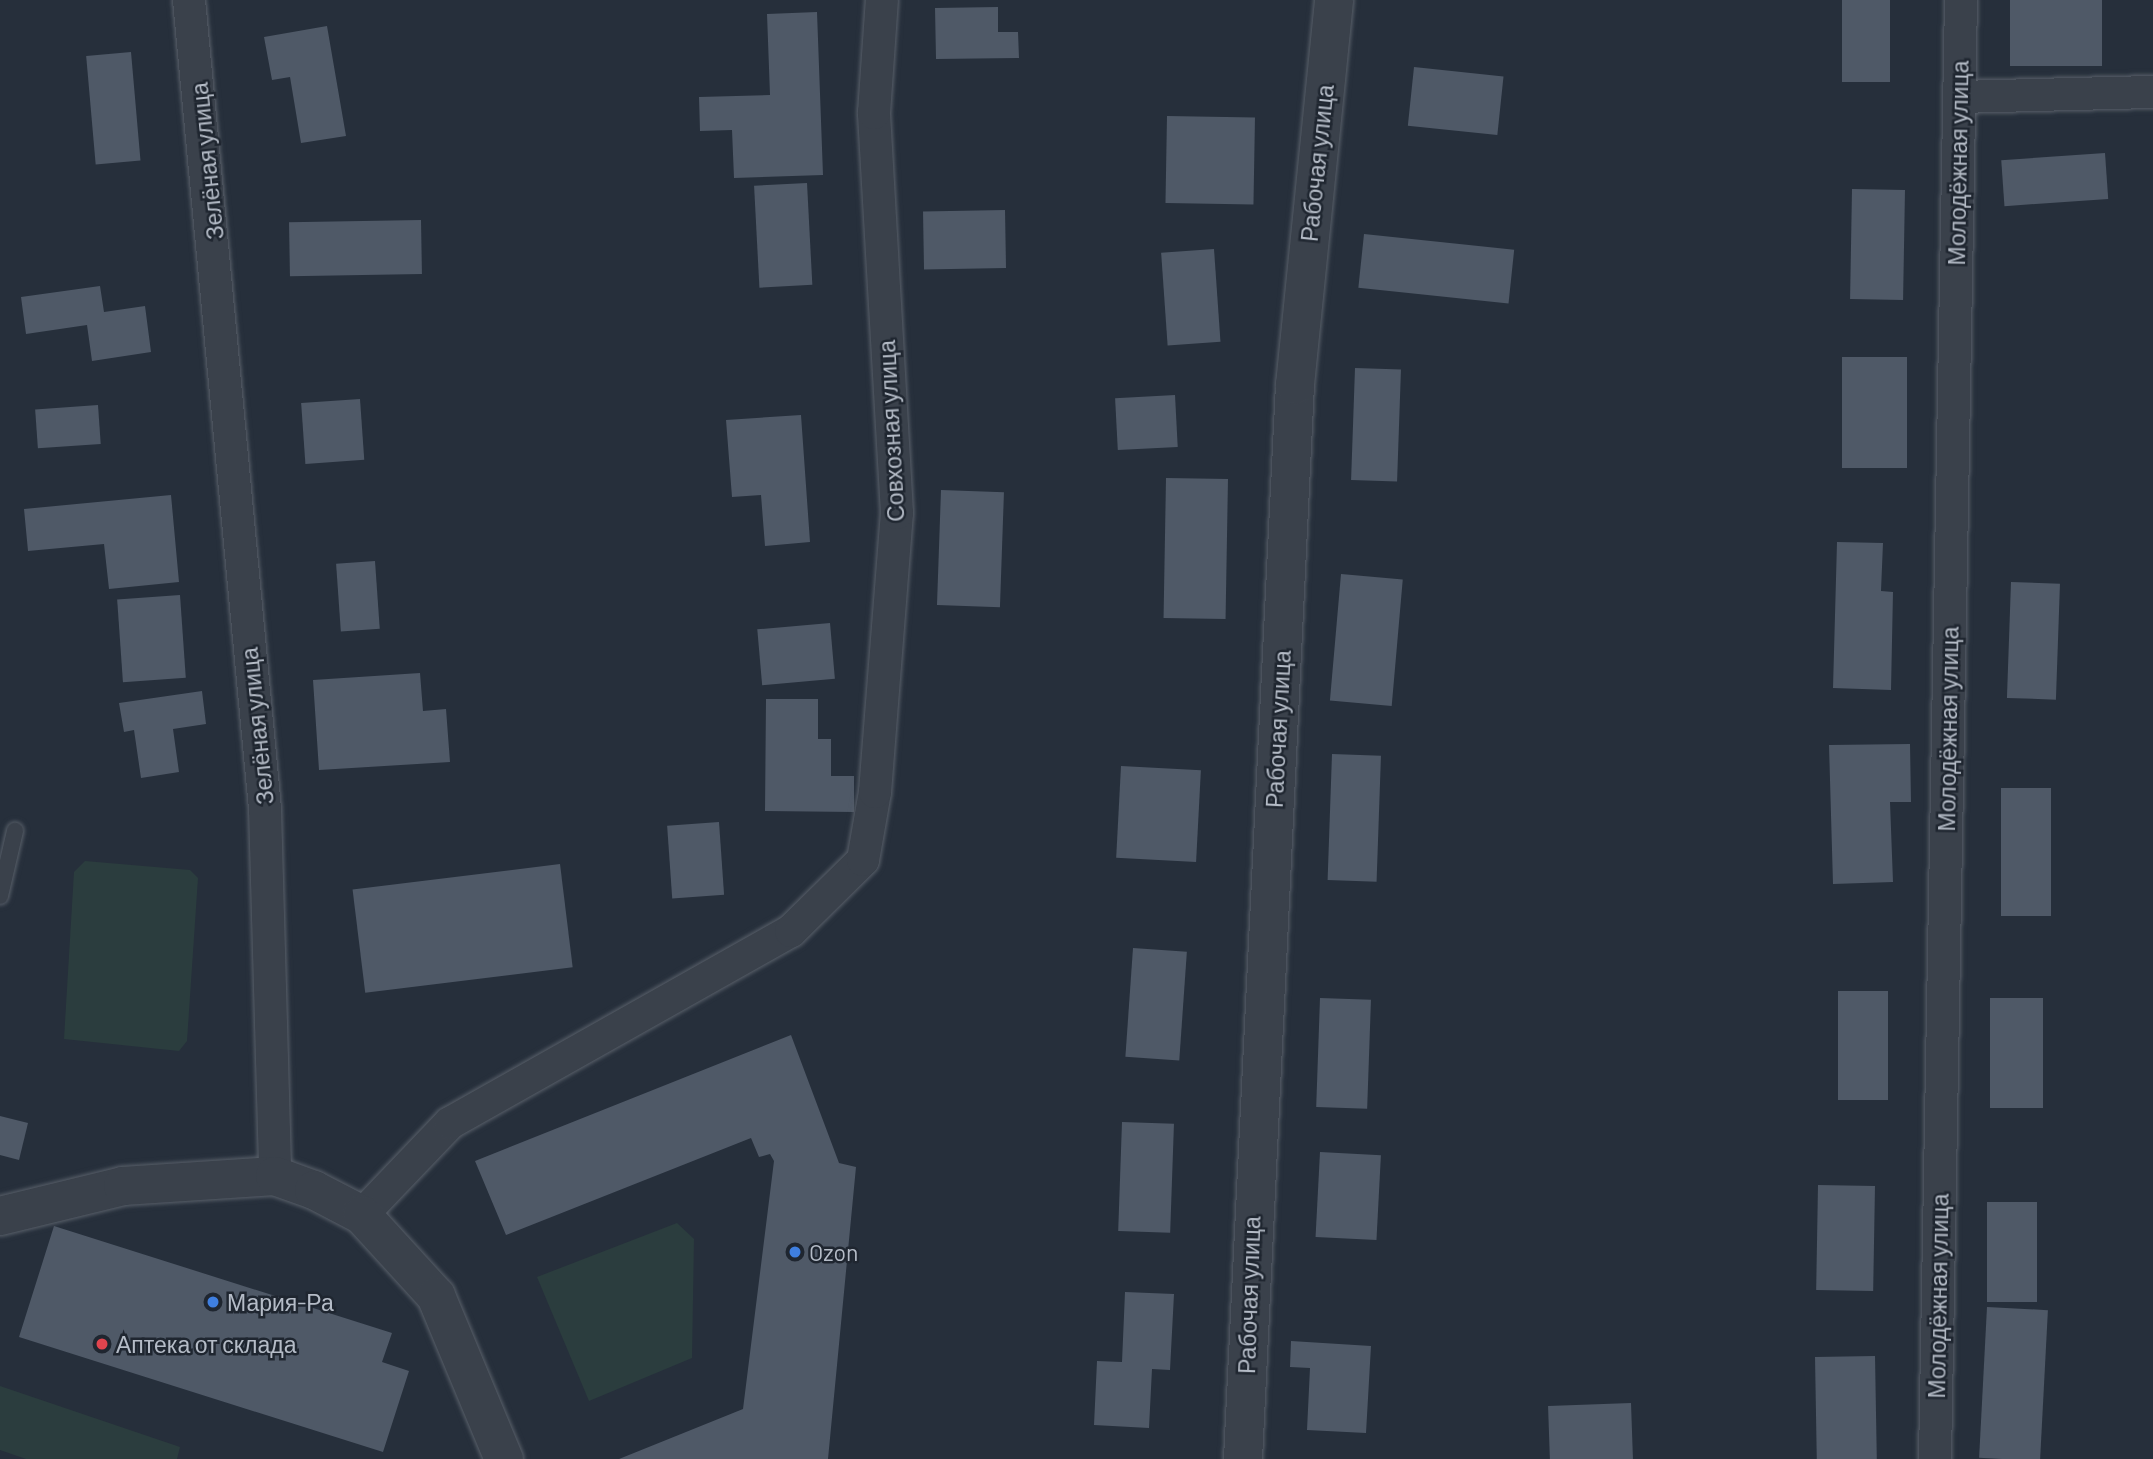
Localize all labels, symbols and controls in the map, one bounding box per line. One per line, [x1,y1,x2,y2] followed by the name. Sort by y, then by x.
[1942,60,1974,266] street label: Молодёжная улица
[185,81,229,241] street label: Зелёная улица
[1295,83,1339,243] street label: Рабочая улица
[872,340,910,522] street label: Совхозная улица
[1932,626,1964,832] street label: Молодёжная улица
[235,646,279,806] street label: Зелёная улица
[1260,649,1296,809] street label: Рабочая улица
[1922,1193,1954,1399] street label: Молодёжная улица
[1232,1216,1266,1374] street label: Рабочая улица
[809,1238,858,1266] place label: Ozon
[787,1244,803,1260] marker: Ozon
[227,1288,334,1316] place label: Мария-Ра
[205,1294,221,1310] marker: Мария-Ра
[116,1330,296,1358] place label: Аптека от склада
[94,1336,110,1352] marker: Аптека от склада

